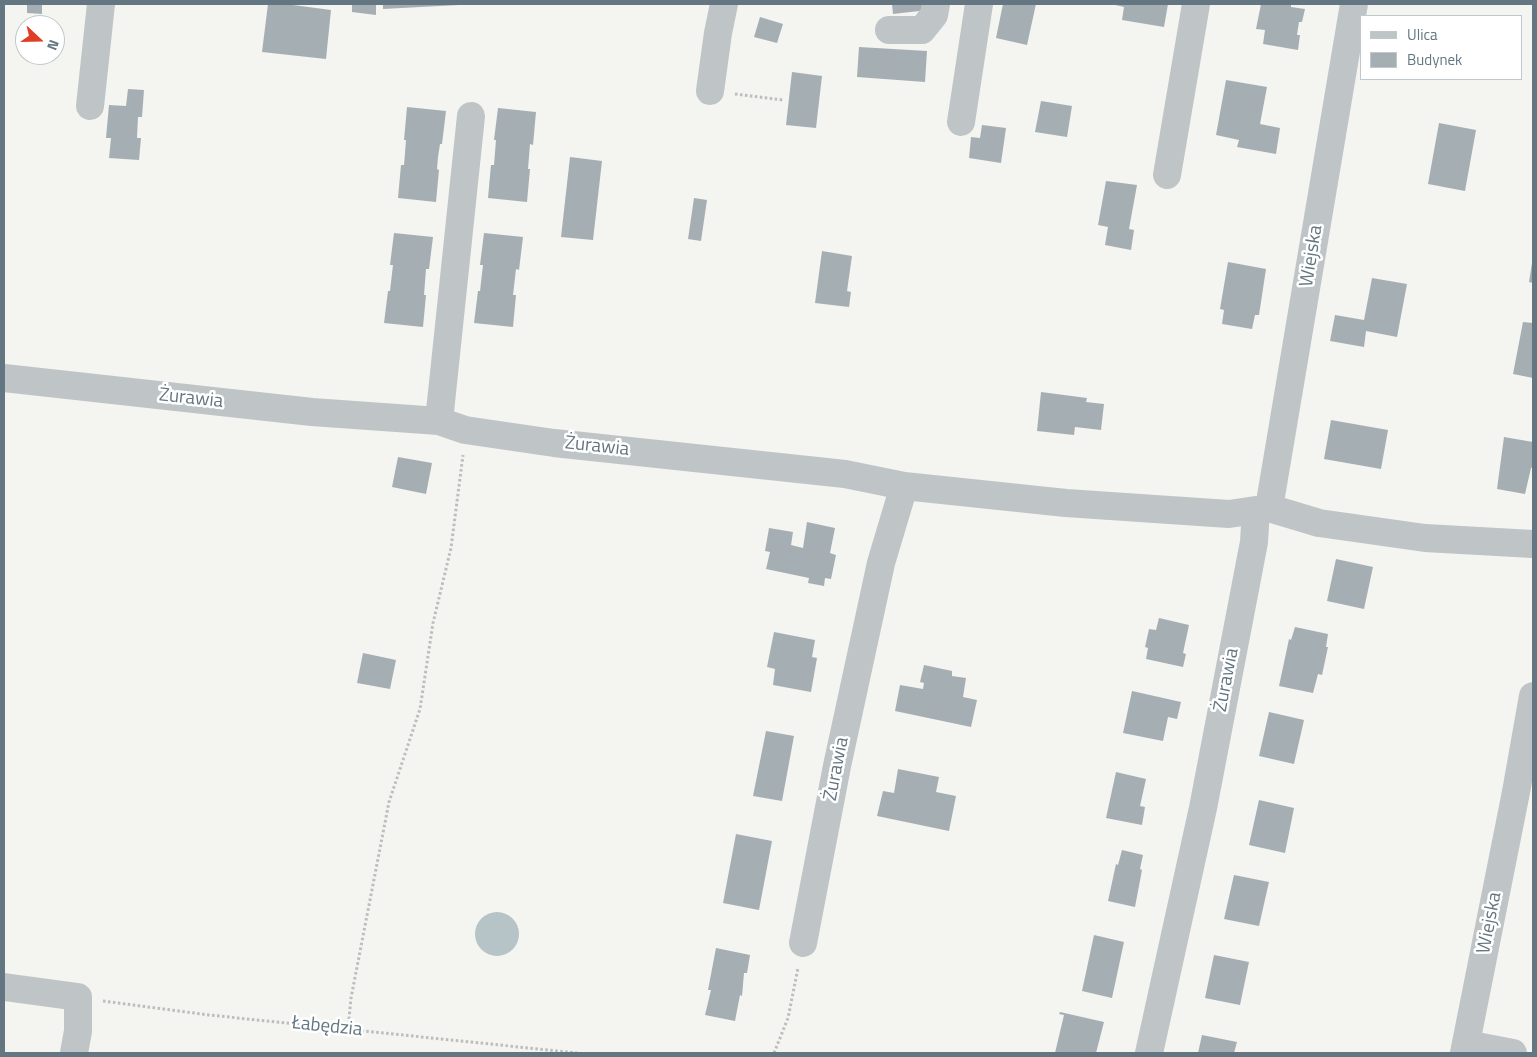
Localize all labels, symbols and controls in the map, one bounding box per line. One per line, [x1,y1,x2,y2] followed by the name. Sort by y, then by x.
[15,15,65,65] north arrow
[1360,15,1522,80] legend
[1407,23,1437,46] text: Ulica
[42,37,65,53] text: N
[1407,48,1462,71] text: Budynek
[1296,224,1328,288] street label: Wiejska
[158,384,224,414] street label: Żurawia
[564,432,630,462] street label: Żurawia
[1210,646,1244,714] street label: Żurawia
[820,735,854,803] street label: Żurawia
[1473,890,1507,956] street label: Wiejska
[291,1012,363,1042] street label: Łabędzia

